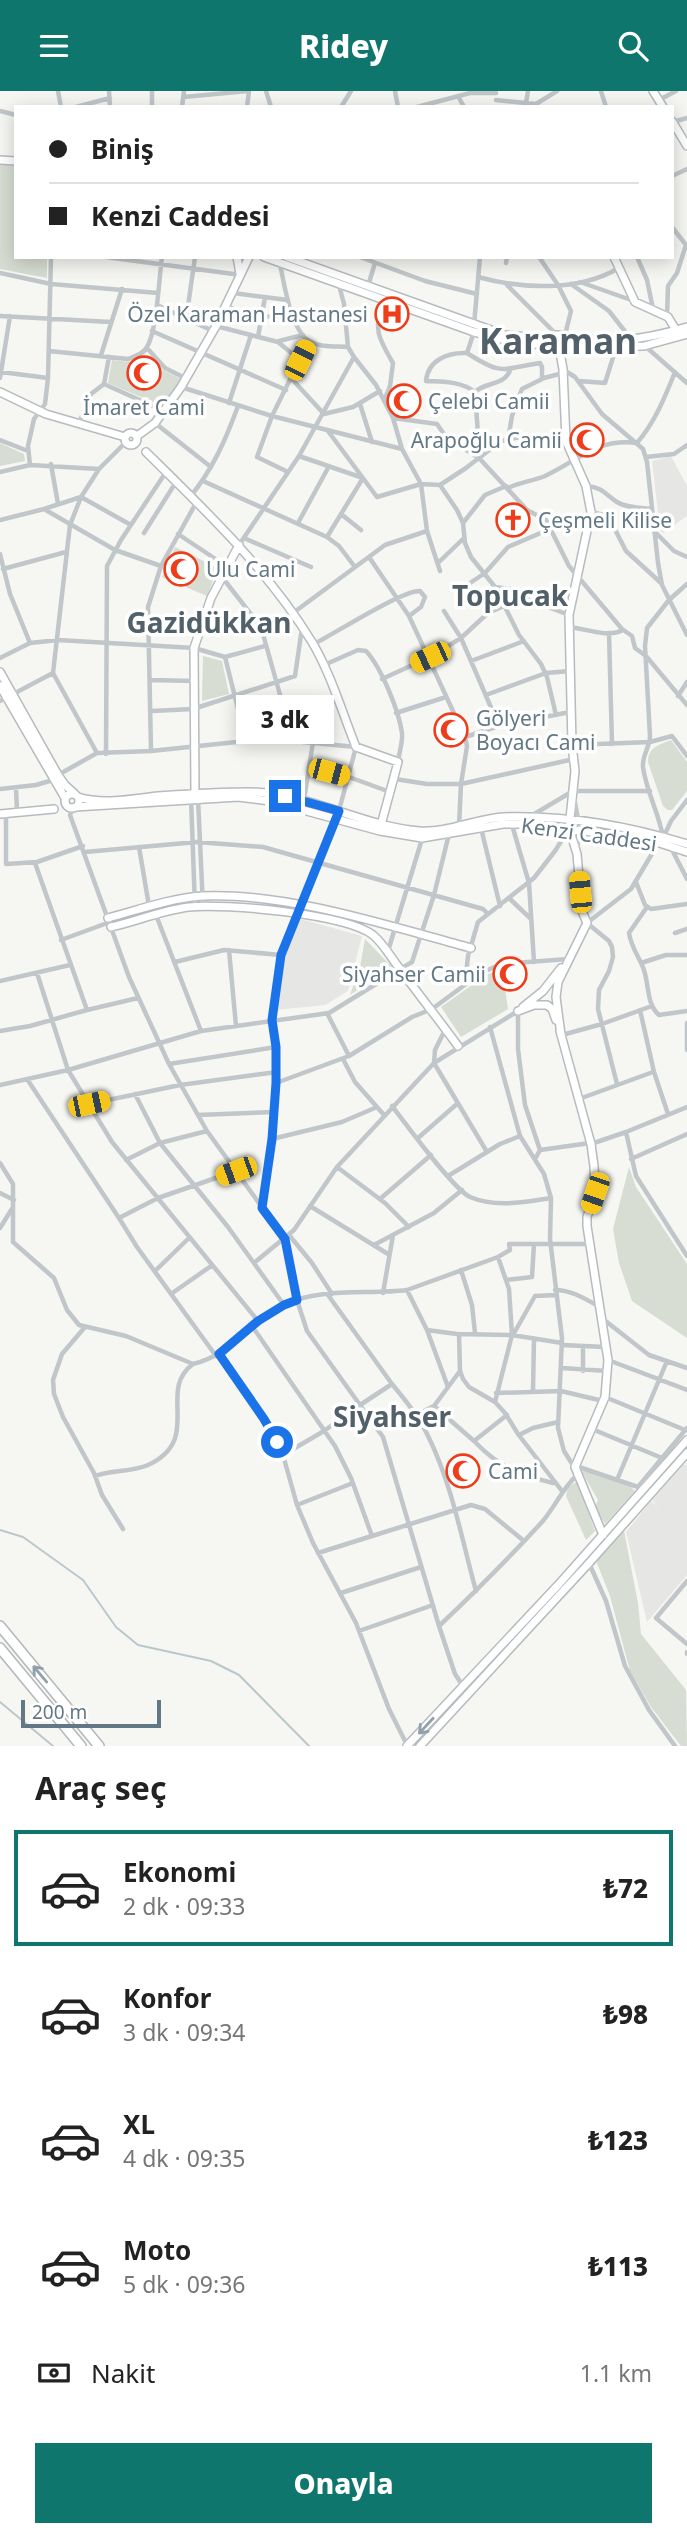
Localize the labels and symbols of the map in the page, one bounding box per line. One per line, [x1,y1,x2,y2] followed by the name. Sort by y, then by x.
[373,295,411,333] hospital icon: Özel Karaman Hastanesi
[127,300,368,328] place label: Özel Karaman Hastanesi
[479,317,637,364] district label: Karaman
[282,337,319,383] car
[125,354,163,392] mosque icon: İmaret Cami
[385,382,423,420] mosque icon: Çelebi Camii
[428,387,550,415] place label: Çelebi Camii
[83,393,205,421] place label: İmaret Cami
[568,421,606,459] mosque icon: Arapoğlu Camii
[411,426,562,454] place label: Arapoğlu Camii
[494,501,532,539] church icon: Çeşmeli Kilise
[538,506,672,534] place label: Çeşmeli Kilise
[162,550,200,588] mosque icon: Ulu Cami
[206,555,295,583] place label: Ulu Cami
[452,576,569,614] district label: Topucak
[127,603,291,641] district label: Gazidükkan
[407,639,454,675] car
[236,695,334,743] callout: 3 dk
[476,704,596,756] place label: Gölyeri Boyacı Cami
[432,711,470,749] mosque icon: Gölyeri Boyacı Cami
[306,756,353,788] car
[269,780,301,812] route end
[519,811,659,857] street label: Kenzi Caddesi
[568,870,593,914] car
[491,955,529,993] mosque icon: Siyahser Camii
[342,960,486,988] place label: Siyahser Camii
[67,1089,112,1119] car
[213,1154,260,1188] car
[579,1170,612,1216] car
[333,1397,452,1435] district label: Siyahser
[261,1426,293,1458] route start
[444,1452,482,1490] mosque icon: Cami
[488,1457,538,1485] place label: Cami
[32,1666,48,1684] one-way arrow
[21,1697,161,1729] scale bar
[418,1717,435,1734] one-way arrow

